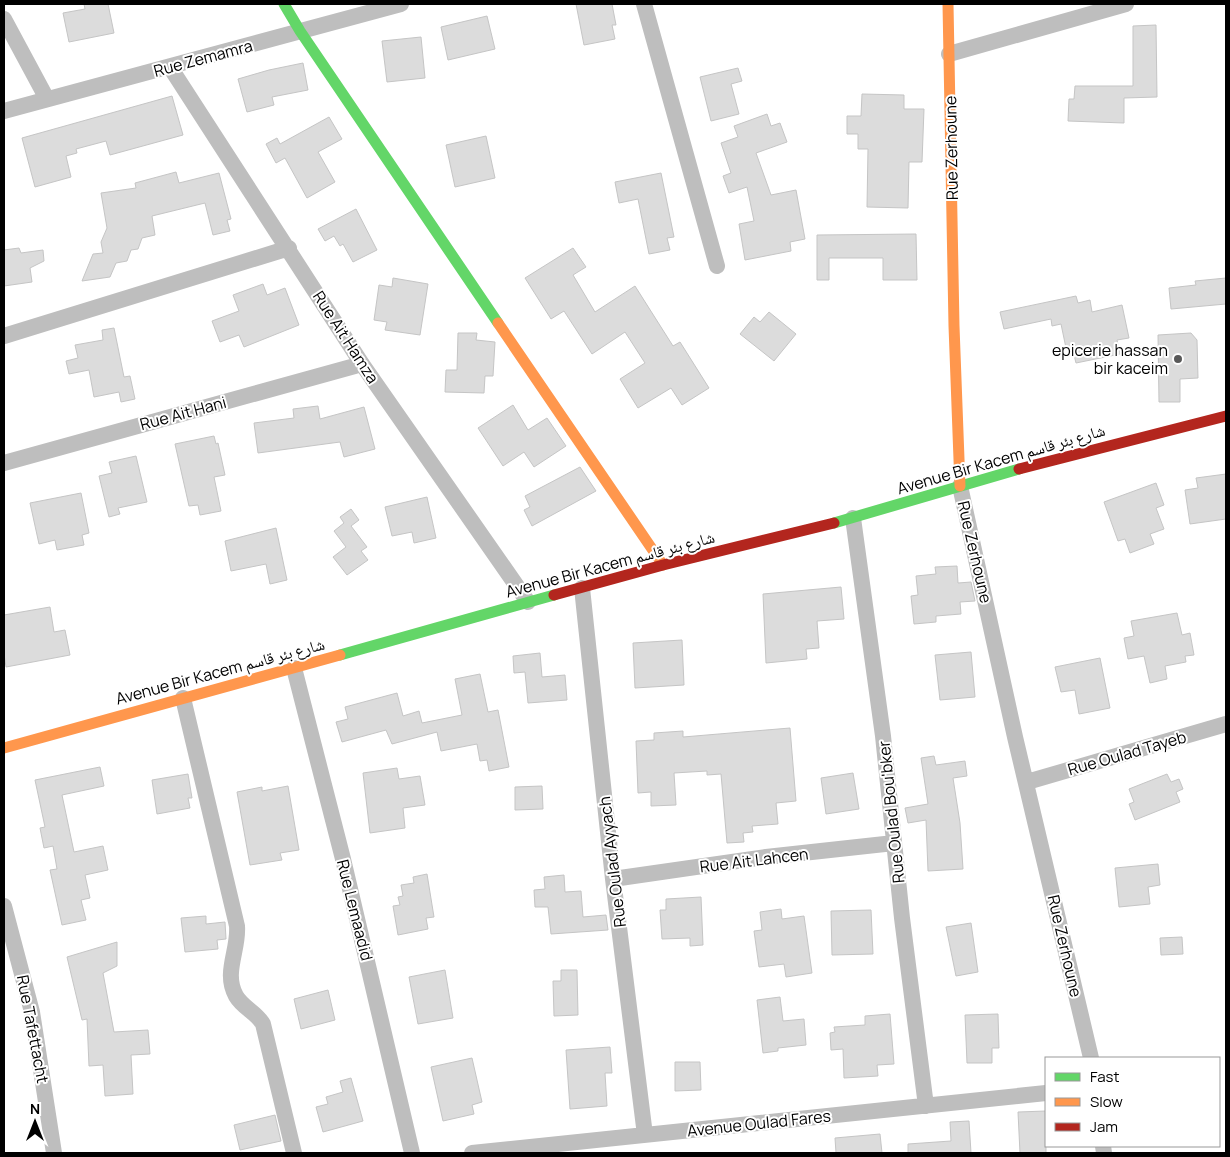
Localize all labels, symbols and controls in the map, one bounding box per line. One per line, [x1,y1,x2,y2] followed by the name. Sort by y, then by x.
[151,34,255,82] street label: Rue Zemamra
[939,96,963,200] street label: Rue Zerhoune
[308,287,384,387] street label: Rue Ait Hamza
[1052,339,1168,379] place label: epicerie hassan bir kaceim
[1172,353,1184,365] marker: epicerie hassan bir kaceim
[137,391,229,435] street label: Rue Ait Hani
[894,419,1108,499] street label: Avenue Bir Kacem شارع بئر قاسم
[953,499,997,605] street label: Rue Zerhoune
[503,525,717,603] street label: Avenue Bir Kacem شارع بئر قاسم
[113,632,327,710] street label: Avenue Bir Kacem شارع بئر قاسم
[1065,726,1189,780] street label: Rue Oulad Tayeb
[873,739,909,884] street label: Rue Oulad Bou'bker
[593,795,631,929] street label: Rue Oulad Ayyach
[698,842,810,878] street label: Rue Ait Lahcen
[332,857,378,963] street label: Rue Lemaadid
[1043,893,1087,999] street label: Rue Zerhoune
[12,973,54,1085] street label: Rue Tafettacht
[1045,1057,1220,1147] legend
[1090,1066,1119,1087] text: Fast
[1090,1091,1123,1112] text: Slow
[10,1097,60,1147] north arrow
[30,1099,40,1118] text: N
[686,1105,832,1141] street label: Avenue Oulad Fares
[1090,1116,1118,1137] text: Jam

